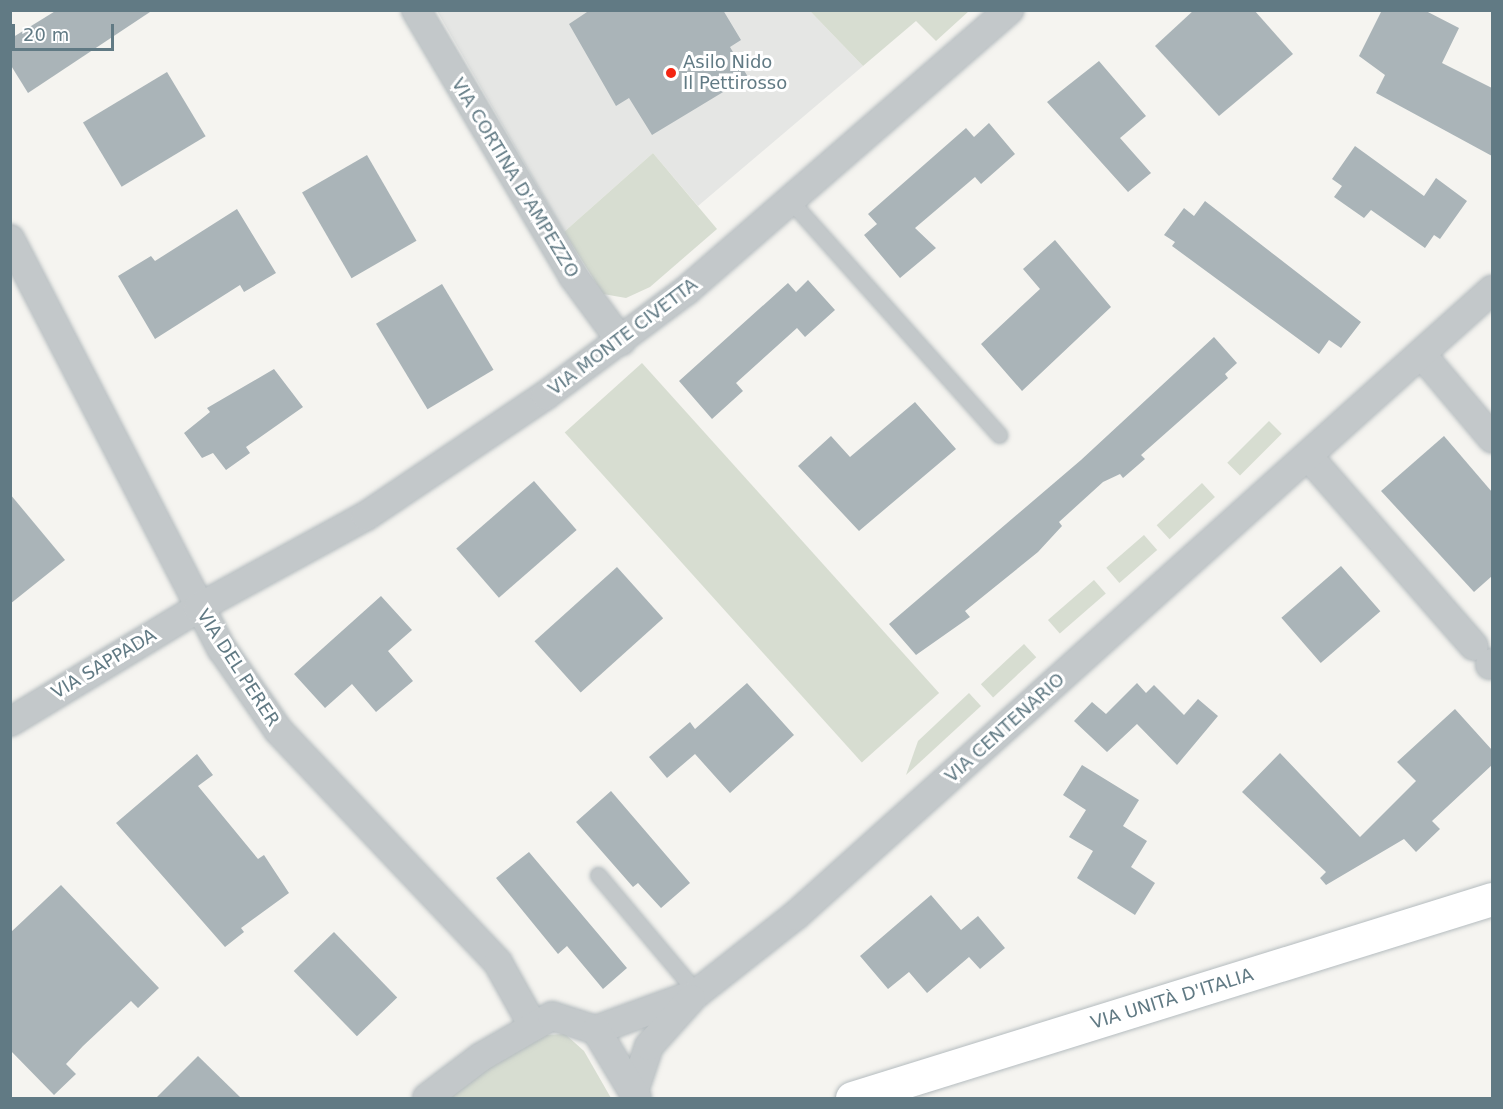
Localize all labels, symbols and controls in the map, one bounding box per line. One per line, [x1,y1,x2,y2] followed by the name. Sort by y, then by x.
[15,12,117,50] scale bar
[23,24,69,45] text: 20 m
[683,52,787,94] place label: Asilo Nido Il Pettirosso
[664,66,678,80] marker: Asilo Nido Il Pettirosso
[447,74,583,282] street label: VIA CORTINA D'AMPEZZO
[544,274,702,400] street label: VIA MONTE CIVETTA
[192,605,284,731] street label: VIA DEL PERER
[48,624,160,704] street label: VIA SAPPADA
[941,669,1069,787] street label: VIA CENTENARIO
[1088,964,1256,1034] street label: VIA UNITÀ D'ITALIA

